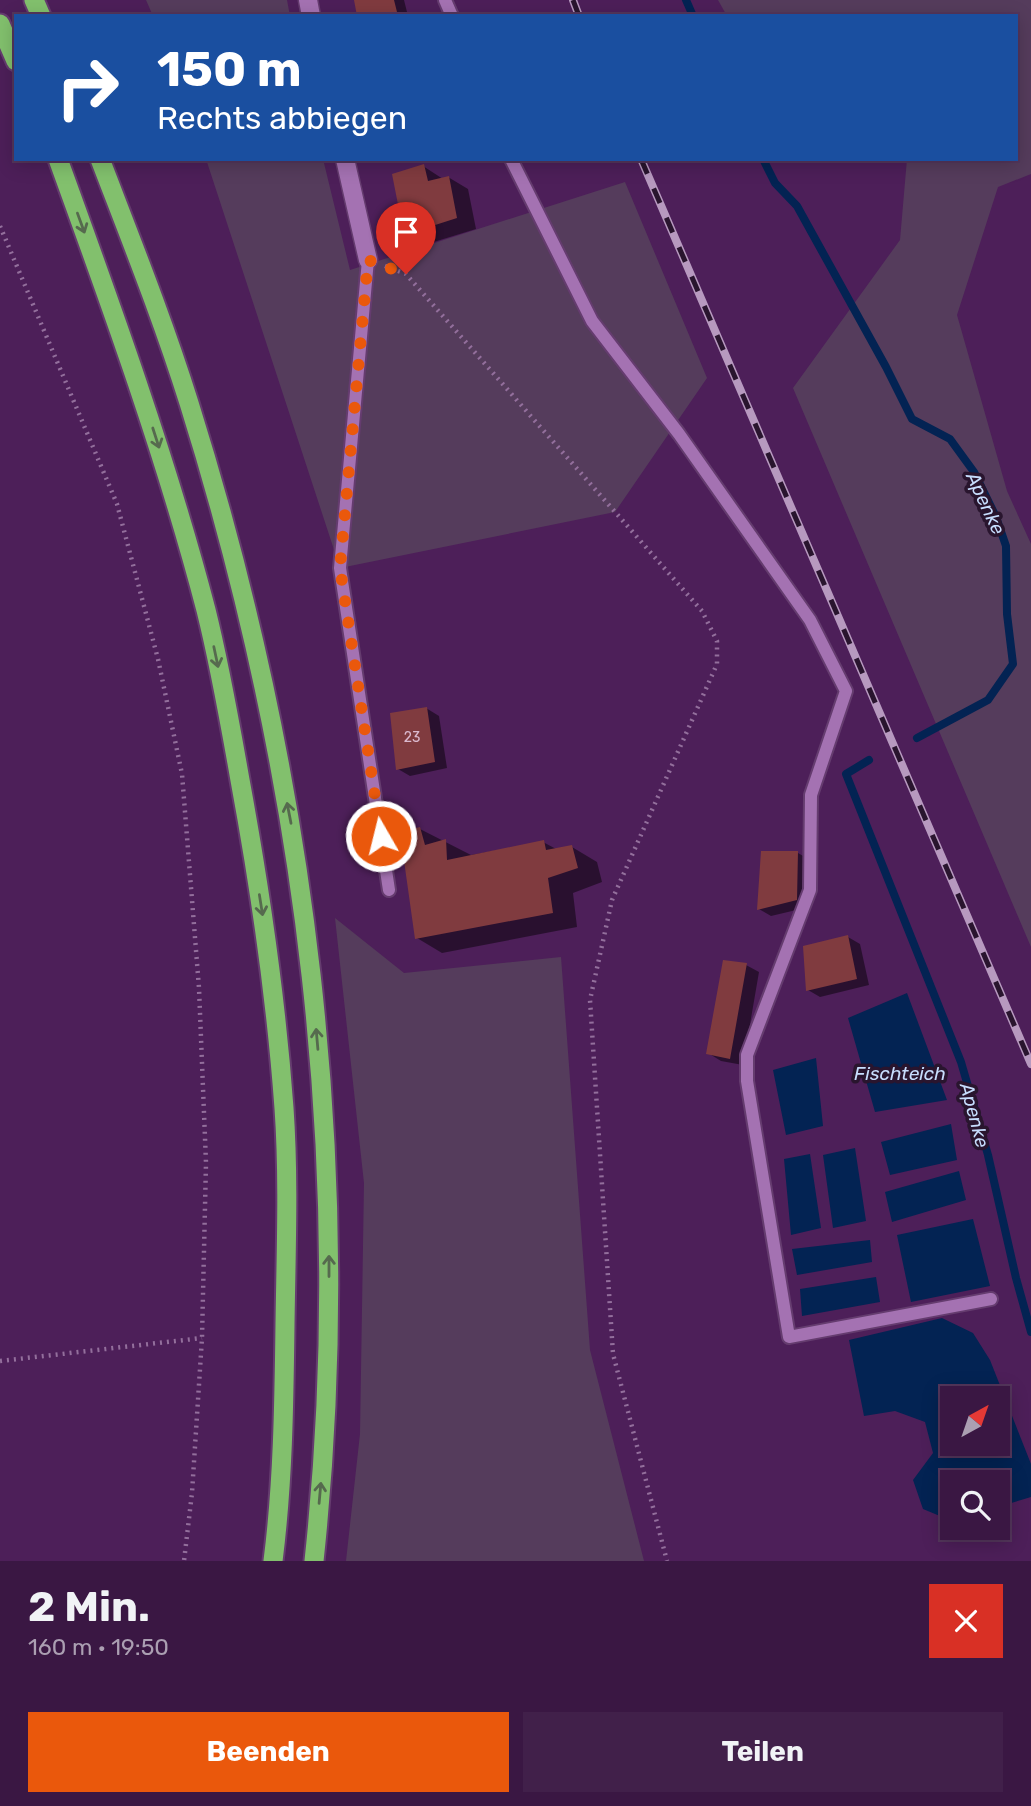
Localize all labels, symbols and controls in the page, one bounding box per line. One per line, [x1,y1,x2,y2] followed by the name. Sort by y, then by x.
[157,40,302,98] text: 150 m
[42,42,133,133] icon: right
[157,99,407,137] text: Rechts abbiegen
[376,202,436,274] pin
[76,212,88,234] one-way arrow
[387,213,425,251] icon: arrive
[150,427,163,449] one-way arrow
[961,467,1010,538] water label: Apenke
[210,645,224,668] one-way arrow
[404,729,420,746] house number: 23
[344,799,418,873] position arrow
[281,802,295,825] one-way arrow
[255,893,268,916] one-way arrow
[310,1028,323,1051] one-way arrow
[854,1062,946,1085] water label: Fischteich
[955,1079,994,1150] water label: Apenke
[322,1255,335,1278] one-way arrow
[940,1386,1010,1456] north arrow
[940,1386,1010,1540] map controls
[940,1470,1010,1540] button: search
[314,1482,327,1505] one-way arrow
[28,1582,150,1632] text: 2 Min.
[929,1584,1003,1658] button: close
[28,1633,169,1661] text: 160 m · 19:50
[28,1712,509,1792] button: Beenden
[523,1712,1003,1792] button: Teilen

